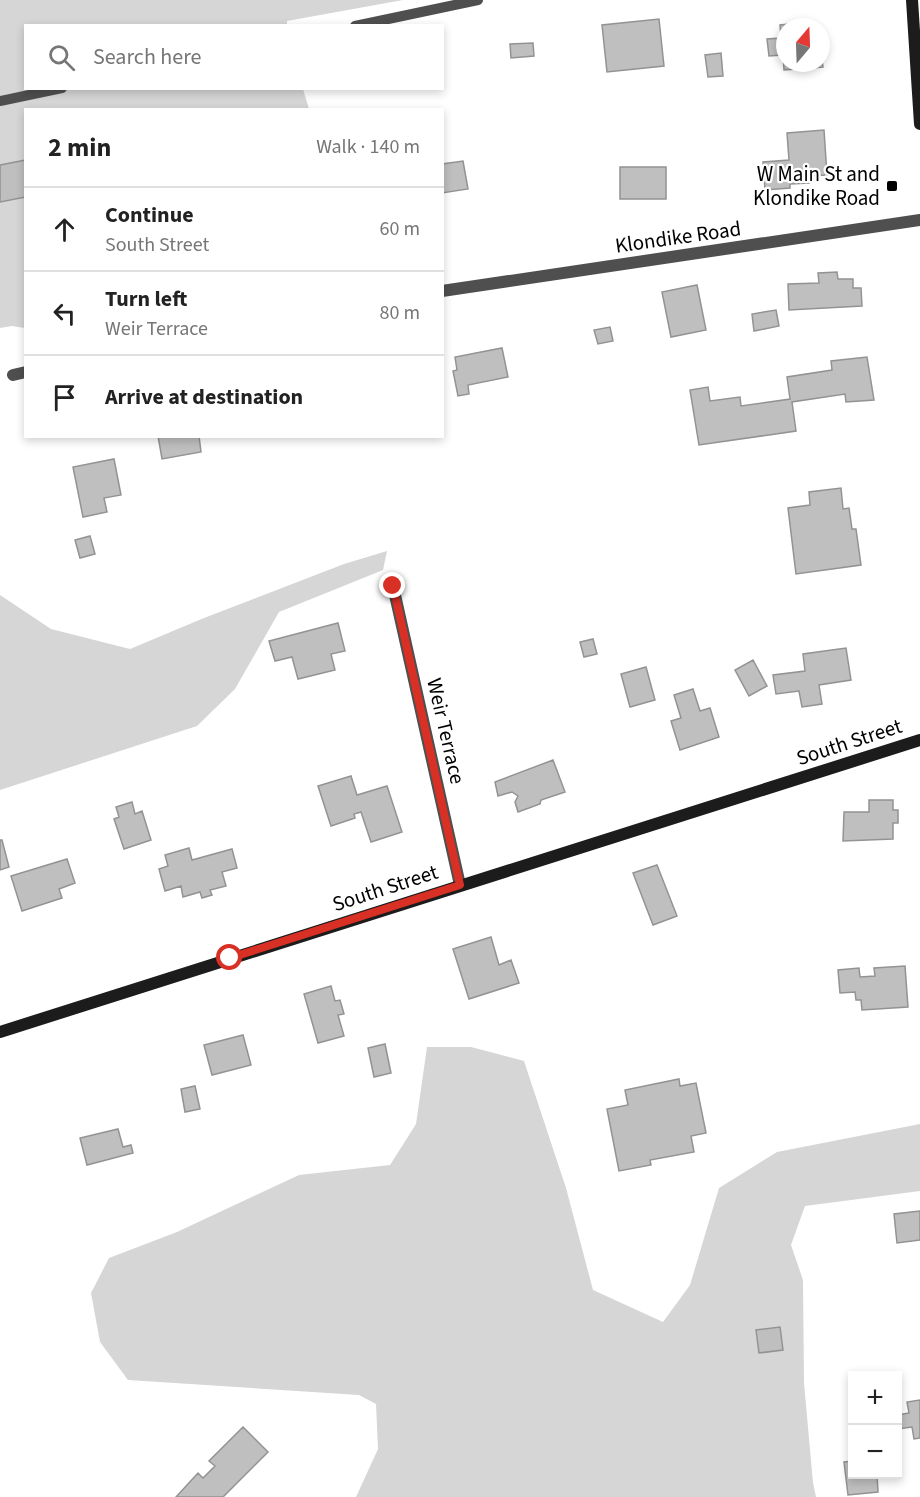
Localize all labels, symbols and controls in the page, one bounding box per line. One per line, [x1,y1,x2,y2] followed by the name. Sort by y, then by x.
[776,18,830,72] north arrow
[24,24,444,90] search box
[45,41,78,74] icon: search
[93,41,201,73] text: Search here
[48,129,111,166] text: 2 min
[316,133,420,161] text: Walk · 140 m
[753,159,880,213] place label: W Main St and Klondike Road
[885,179,899,193] marker: W Main St and Klondike Road
[105,199,194,231] text: Continue
[48,213,81,246] icon: ahead
[613,213,743,261] street label: Klondike Road
[380,215,420,243] text: 60 m
[105,231,209,259] text: South Street
[105,283,187,315] text: Turn left
[48,297,81,330] icon: left
[380,299,420,327] text: 80 m
[105,315,208,343] text: Weir Terrace
[48,381,81,414] icon: arrive
[105,381,303,413] text: Arrive at destination
[379,572,405,598] route end
[419,675,473,787] street label: Weir Terrace
[792,711,906,773] street label: South Street
[328,857,442,919] street label: South Street
[216,944,242,970] route start
[848,1371,902,1479] map controls
[848,1371,902,1425] button: +
[848,1425,902,1479] button: −

